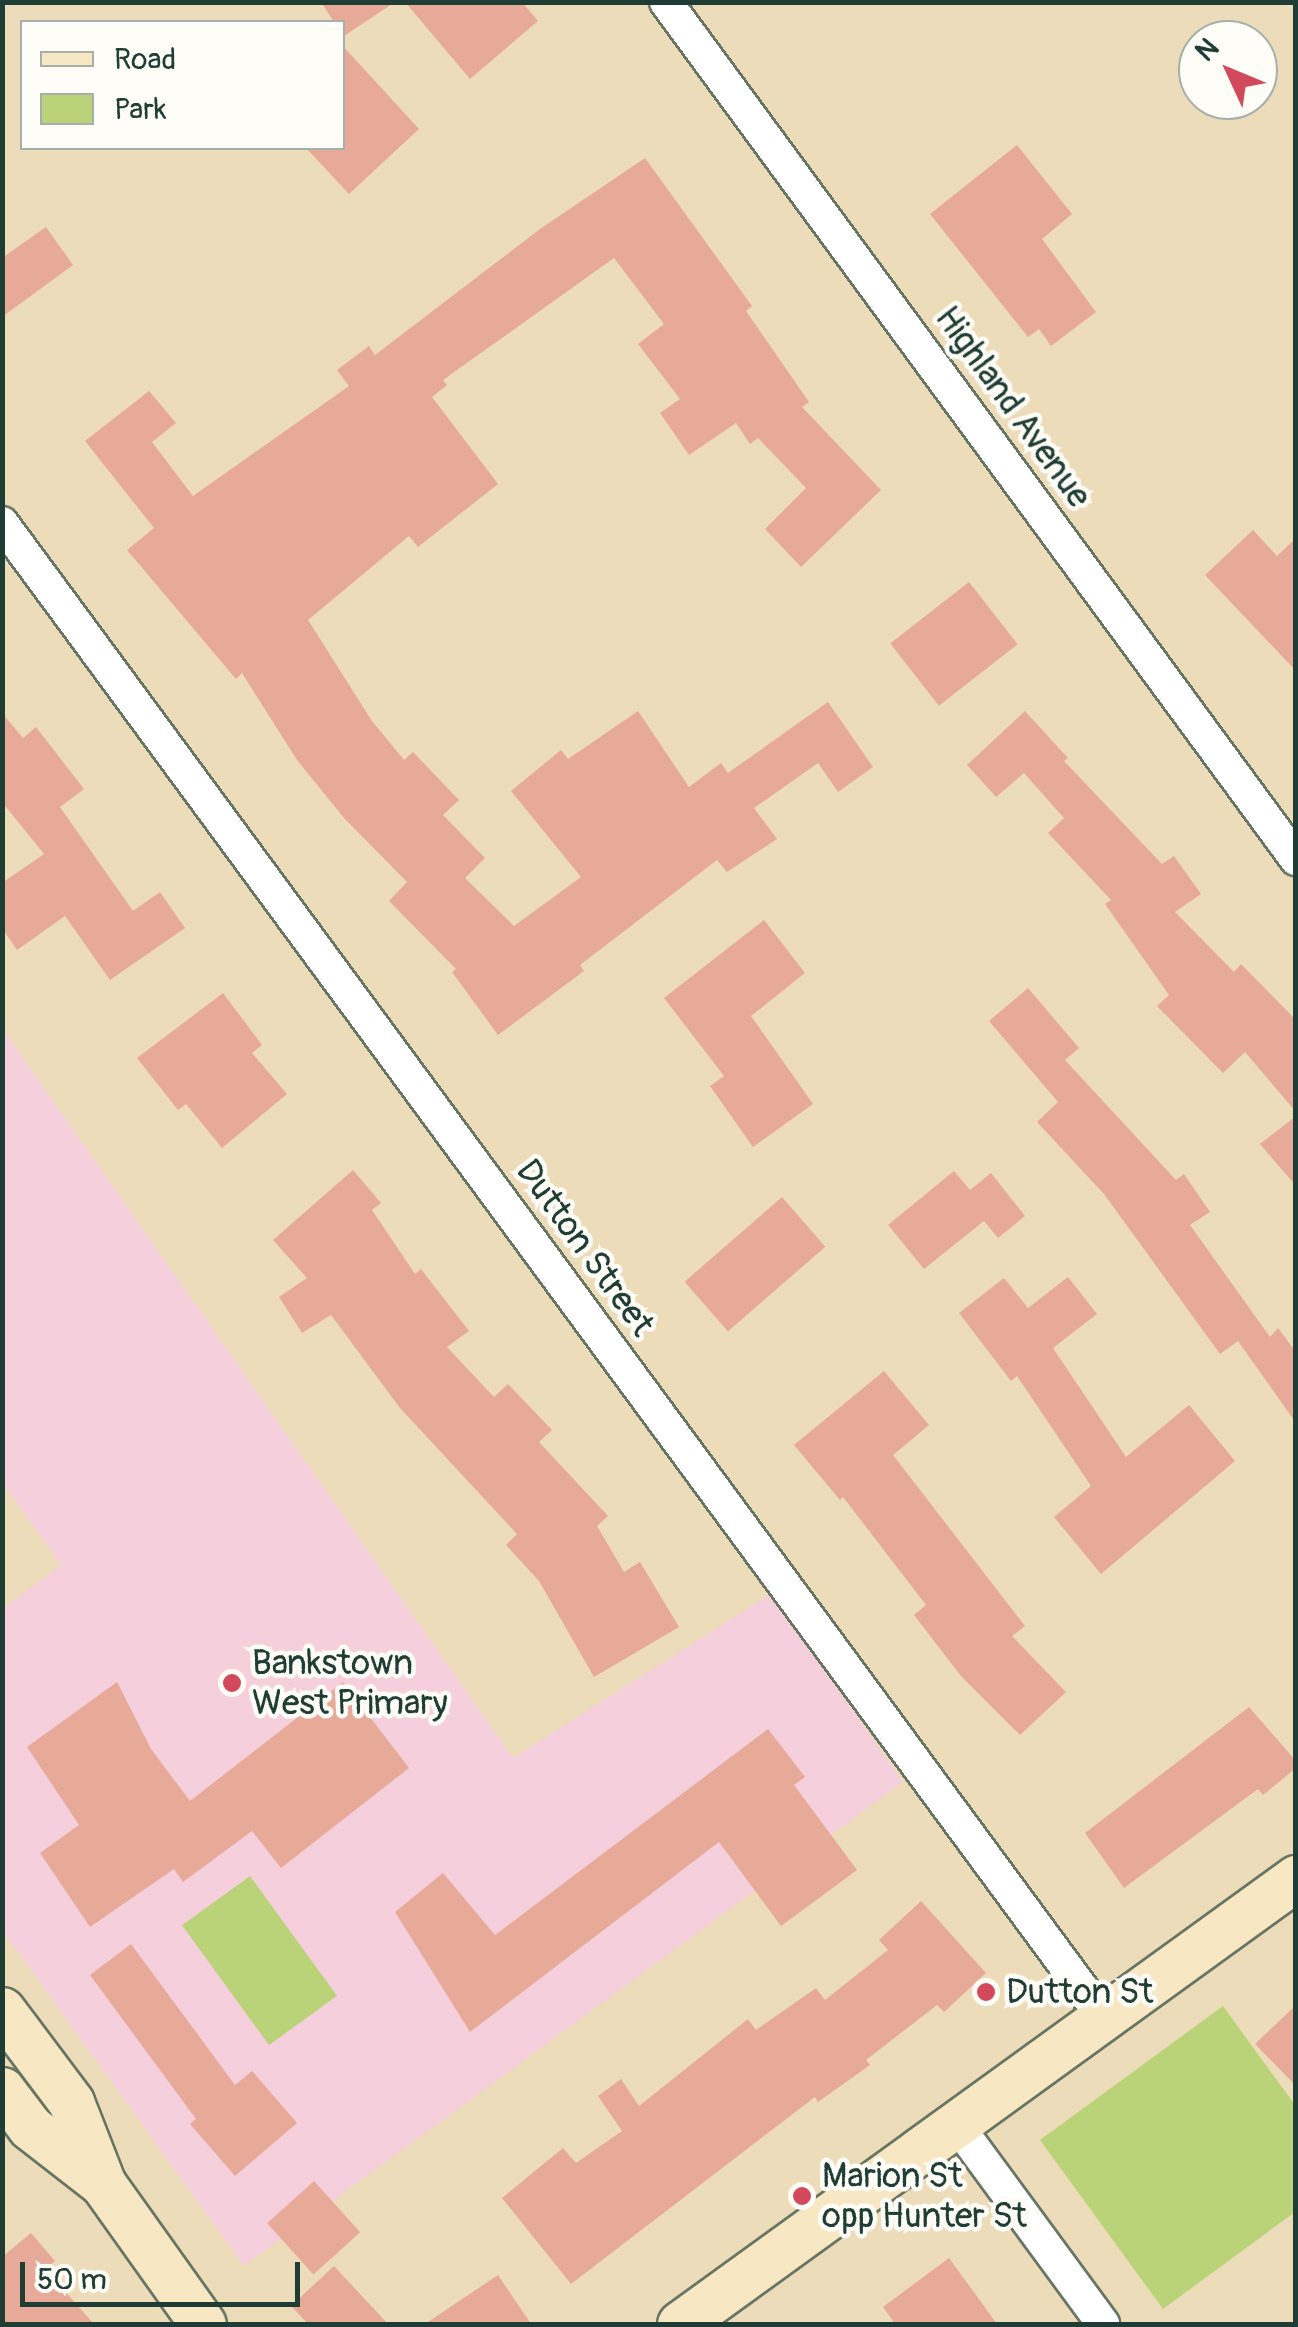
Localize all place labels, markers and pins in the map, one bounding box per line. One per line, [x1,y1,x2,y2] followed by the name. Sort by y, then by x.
[252,1642,448,1724] place label: Bankstown West Primary
[221,1672,243,1694] marker: Bankstown West Primary
[1006,1971,1153,2013] place label: Dutton St
[975,1981,997,2003] marker: Dutton St
[822,2155,1027,2237] place label: Marion St opp Hunter St
[791,2185,813,2207] marker: Marion St opp Hunter St

